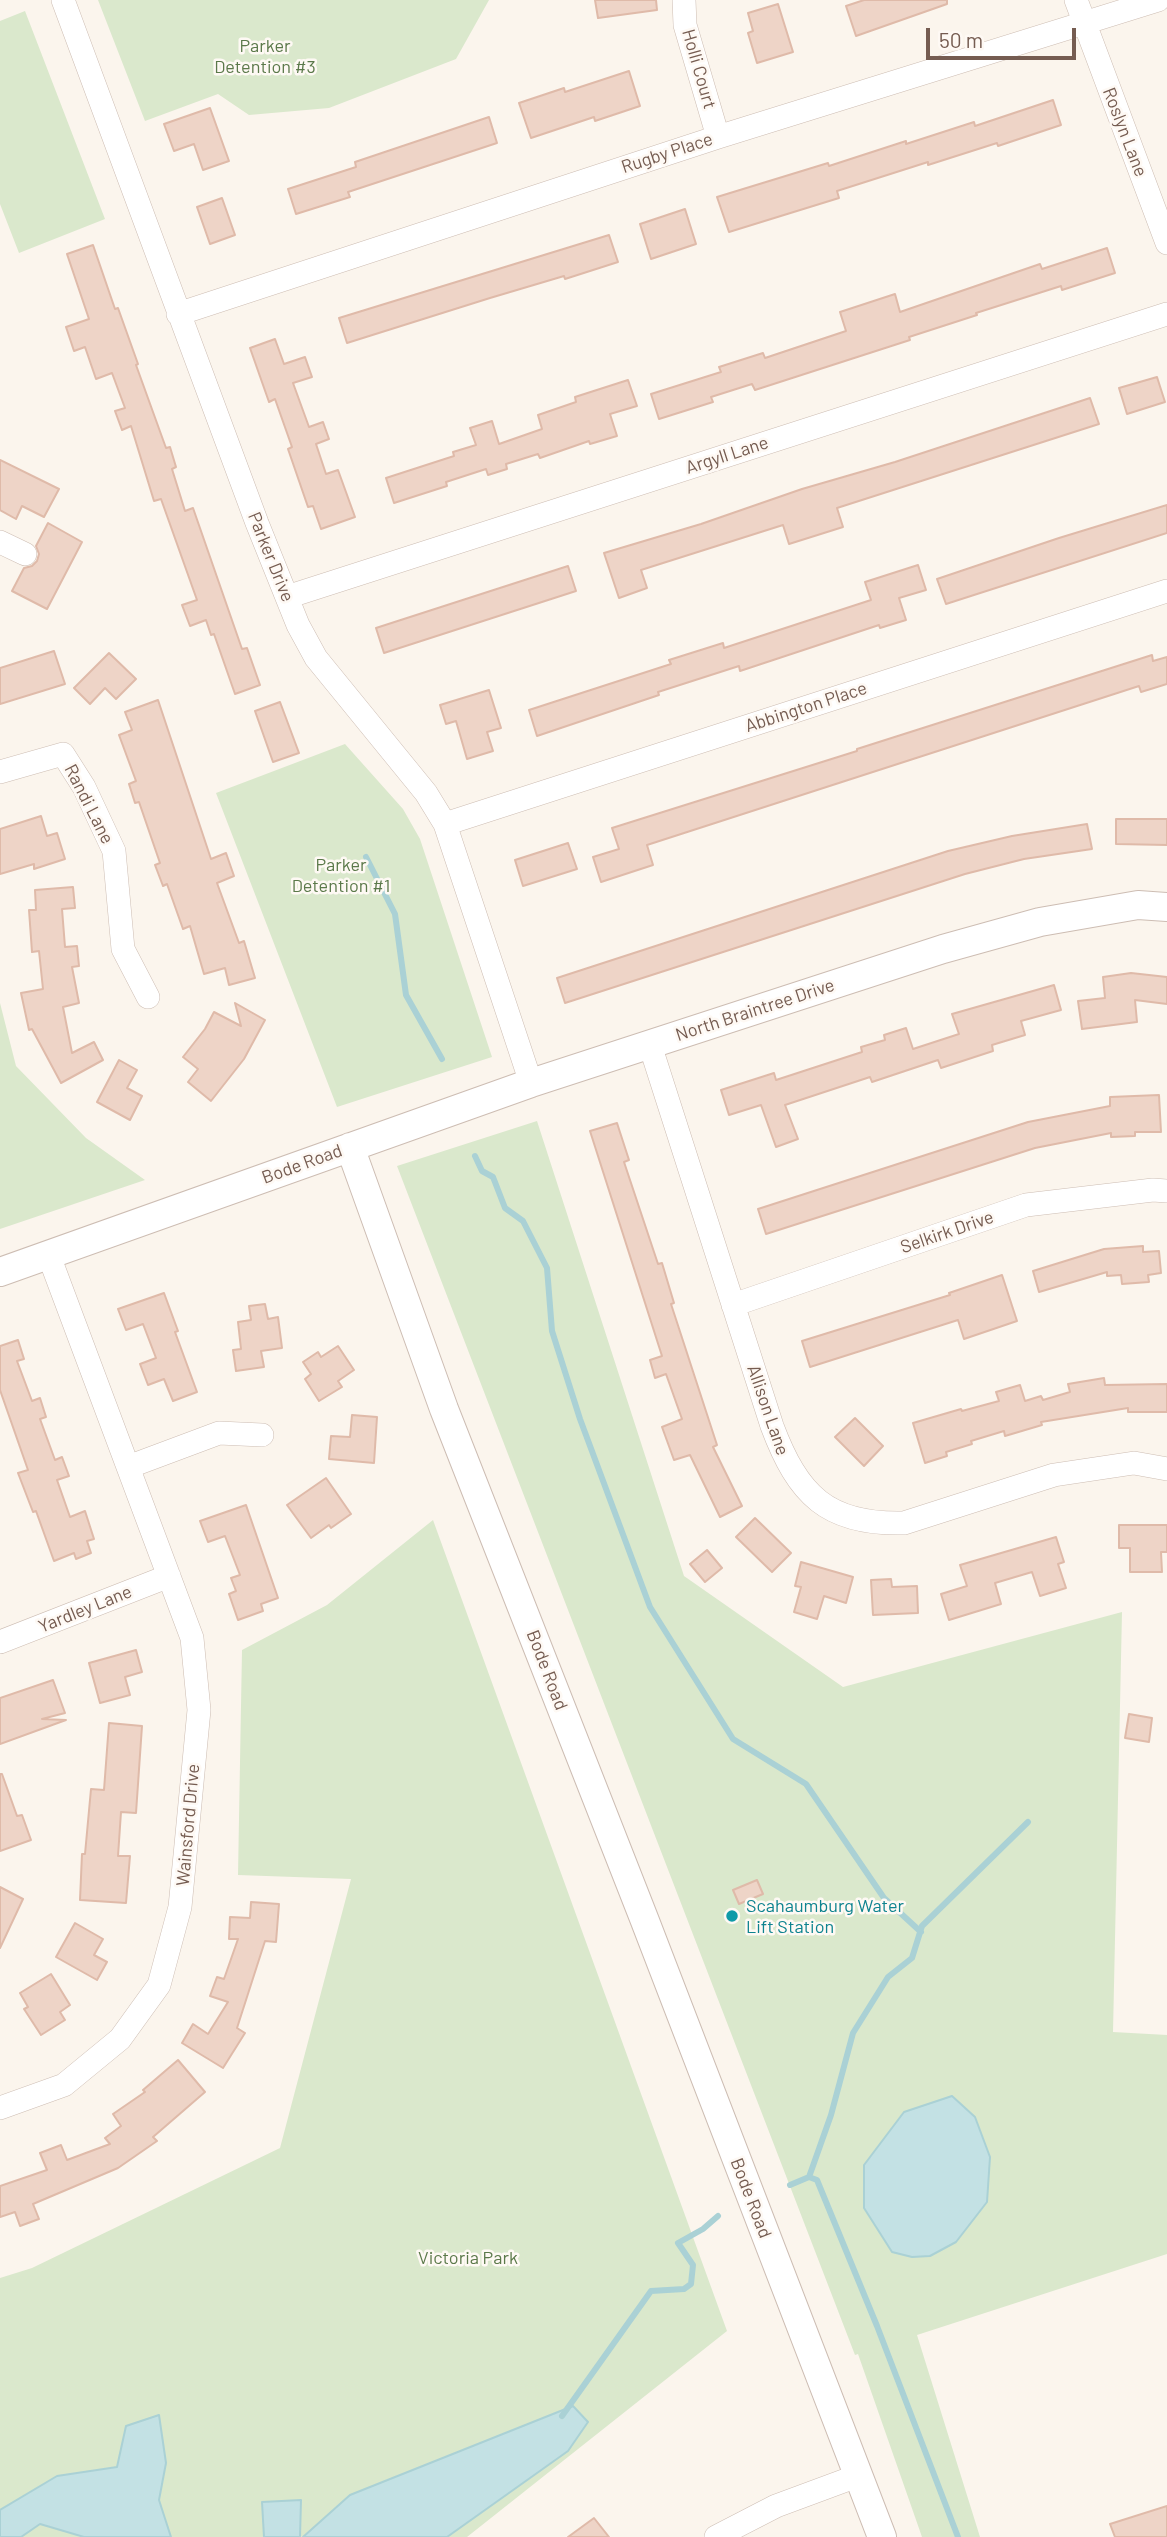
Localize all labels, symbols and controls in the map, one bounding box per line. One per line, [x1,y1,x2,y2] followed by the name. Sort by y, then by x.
[929,14,1080,58] scale bar
[677,27,721,111] street label: Holli Court
[939,27,983,52] text: 50 m
[214,35,316,78] park label: Parker Detention #3
[1098,84,1152,180] street label: Roslyn Lane
[619,128,715,178] street label: Rugby Place
[683,431,771,479] street label: Argyll Lane
[243,509,299,605] street label: Parker Drive
[742,677,870,737] street label: Abbington Place
[60,761,118,847] street label: Randi Lane
[292,854,390,896] park label: Parker Detention #1
[673,974,837,1046] street label: North Braintree Drive
[259,1140,345,1188] street label: Bode Road
[898,1206,996,1258] street label: Selkirk Drive
[742,1362,794,1458] street label: Allison Lane
[35,1580,135,1638] street label: Yardley Lane
[522,1627,572,1713] street label: Bode Road
[172,1763,204,1887] street label: Wainsford Drive
[746,1895,904,1938] place label: Scahaumburg Water Lift Station
[724,1908,740,1924] marker: Scahaumburg Water Lift Station
[726,2155,776,2241] street label: Bode Road
[418,2247,518,2269] park label: Victoria Park

